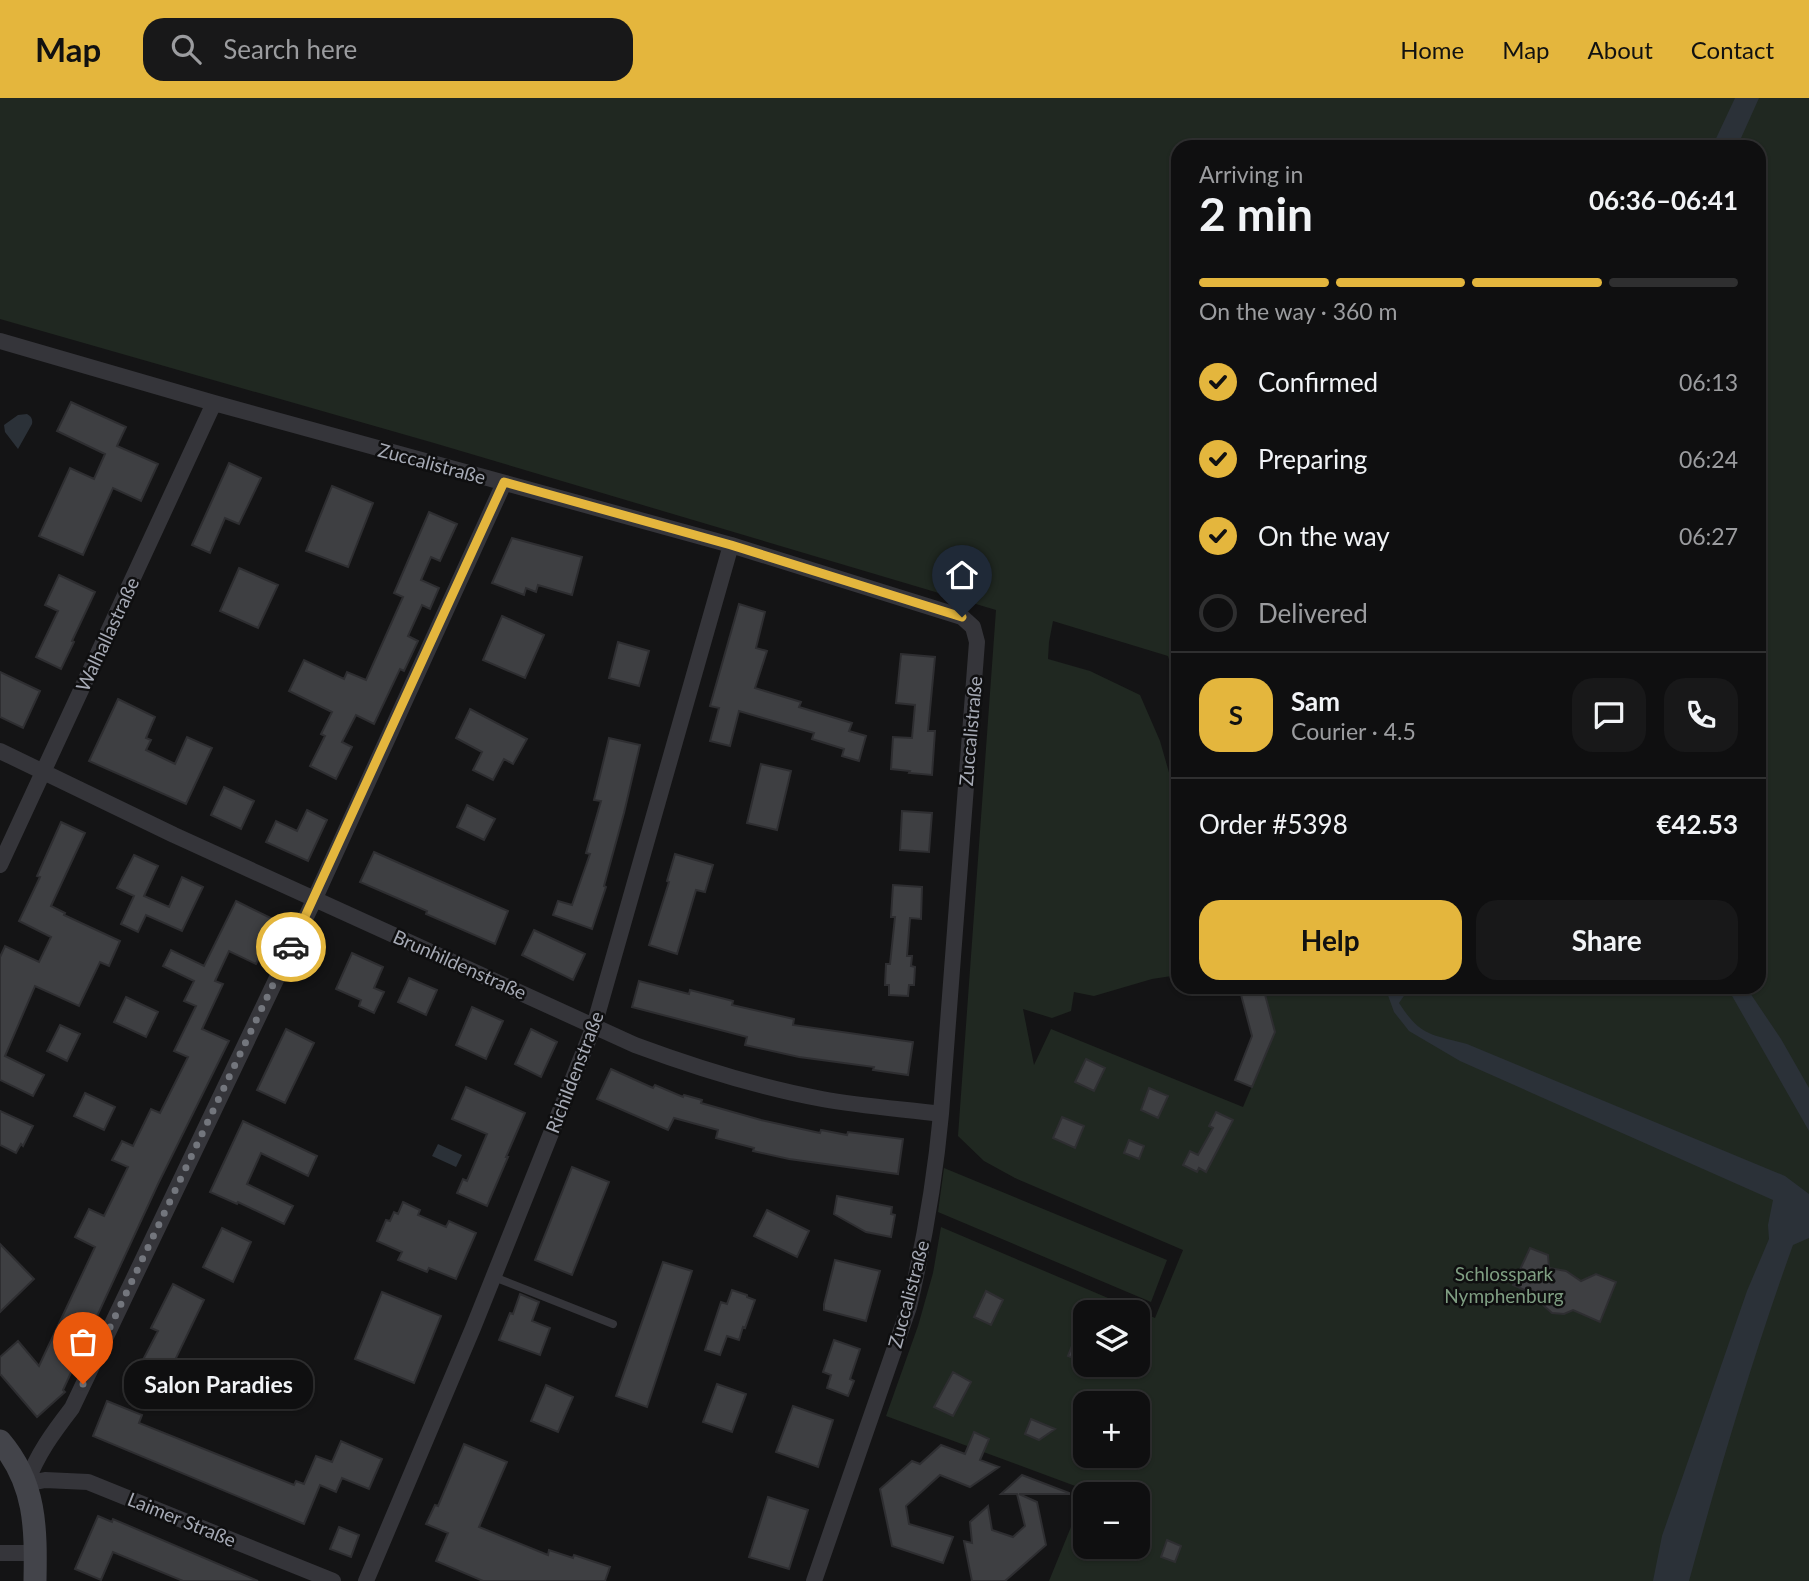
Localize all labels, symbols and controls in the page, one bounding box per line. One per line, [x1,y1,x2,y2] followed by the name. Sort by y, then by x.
[143,18,633,81] search box
[35,29,101,69] text: Map
[167,30,205,68] icon: search
[223,33,357,65] text: Search here
[1400,35,1464,64] text: Home
[1502,35,1550,64] text: Map
[1588,35,1653,64] text: About
[1691,35,1774,64] text: Contact
[1199,160,1303,188] text: Arriving in
[1589,184,1738,216] text: 06:36–06:41
[1199,186,1313,241] text: 2 min
[1199,297,1398,325] text: On the way · 360 m
[1199,363,1237,401] icon: check
[1258,366,1378,398] text: Confirmed
[1679,368,1738,396] text: 06:13
[376,438,488,488] street label: Zuccalistraße
[1199,440,1237,478] icon: check
[1258,443,1367,475] text: Preparing
[1679,445,1738,473] text: 06:24
[1199,517,1237,555] icon: check
[1258,520,1390,552] text: On the way
[1679,522,1738,550] text: 06:27
[932,545,992,617] pin
[943,556,981,594] icon: home
[71,573,143,695] street label: Walhallastraße
[1258,597,1368,629] text: Delivered
[954,675,986,787] street label: Zuccalistraße
[1572,678,1646,752] button: chat
[1664,678,1738,752] button: phone
[1291,685,1340,717] text: Sam
[1229,699,1243,731] text: S
[1291,717,1416,745] text: Courier · 4.5
[1199,808,1348,840] text: Order #5398
[1656,808,1738,840] text: €42.53
[1199,900,1462,980] button: Help
[1476,900,1738,980] button: Share
[256,912,326,982] courier
[390,924,530,1004] street label: Brunhildenstraße
[272,928,310,966] icon: car
[540,1008,608,1136] street label: Richildenstraße
[883,1238,933,1350] street label: Zuccalistraße
[1444,1262,1564,1307] park label: Schlosspark Nymphenburg
[1073,1300,1150,1559] map controls
[1073,1300,1150,1377] button: layers
[53,1312,113,1384] pin
[64,1323,102,1361] icon: bag
[125,1360,314,1408] callout: Salon Paradies
[144,1370,293,1398] text: Salon Paradies
[1073,1391,1150,1468] button: +
[1073,1482,1150,1559] button: −
[124,1487,240,1551] street label: Laimer Straße

